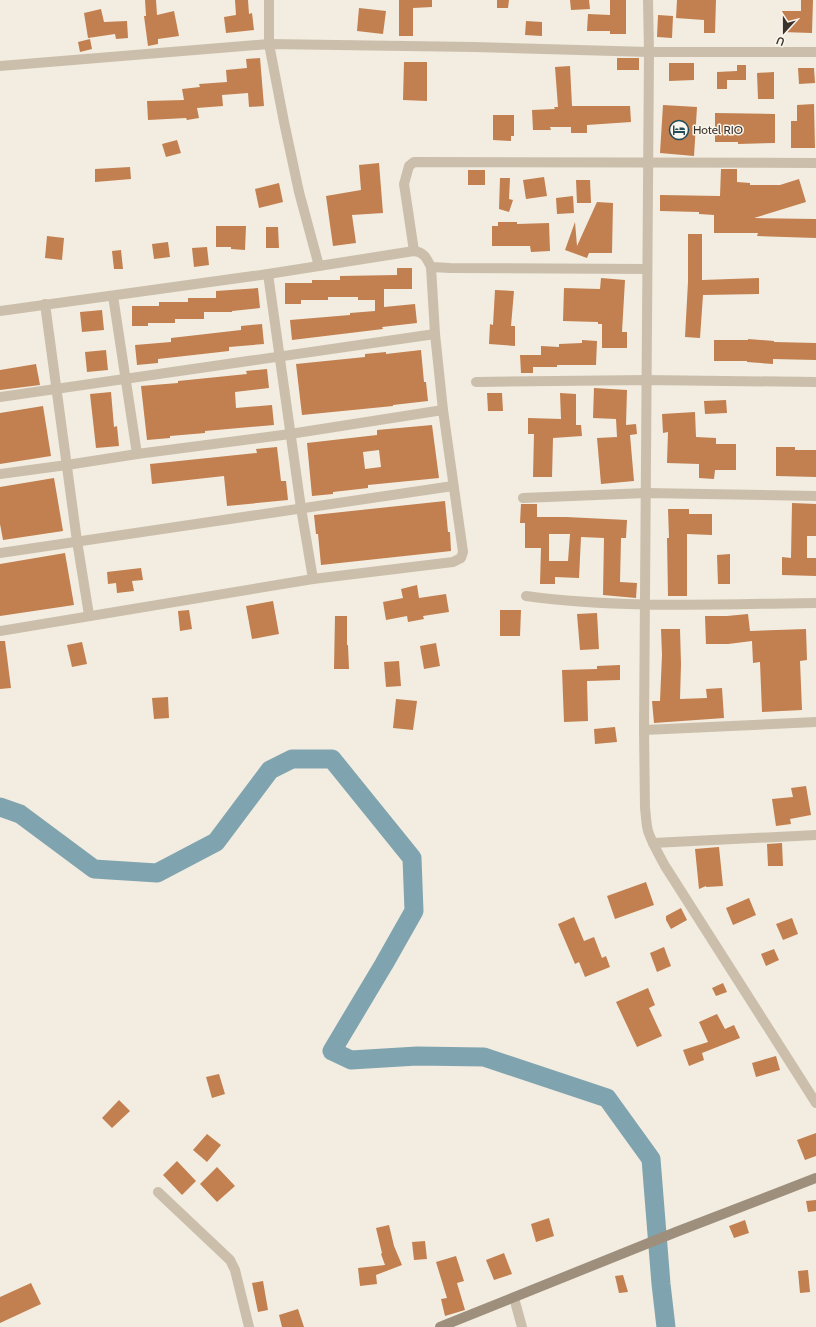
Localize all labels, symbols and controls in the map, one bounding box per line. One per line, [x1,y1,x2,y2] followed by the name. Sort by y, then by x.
[764,12,804,52] north arrow
[774,33,787,49] text: U
[668,119,690,141] hotel icon: Hotel RIO
[693,122,743,137] place label: Hotel RIO

